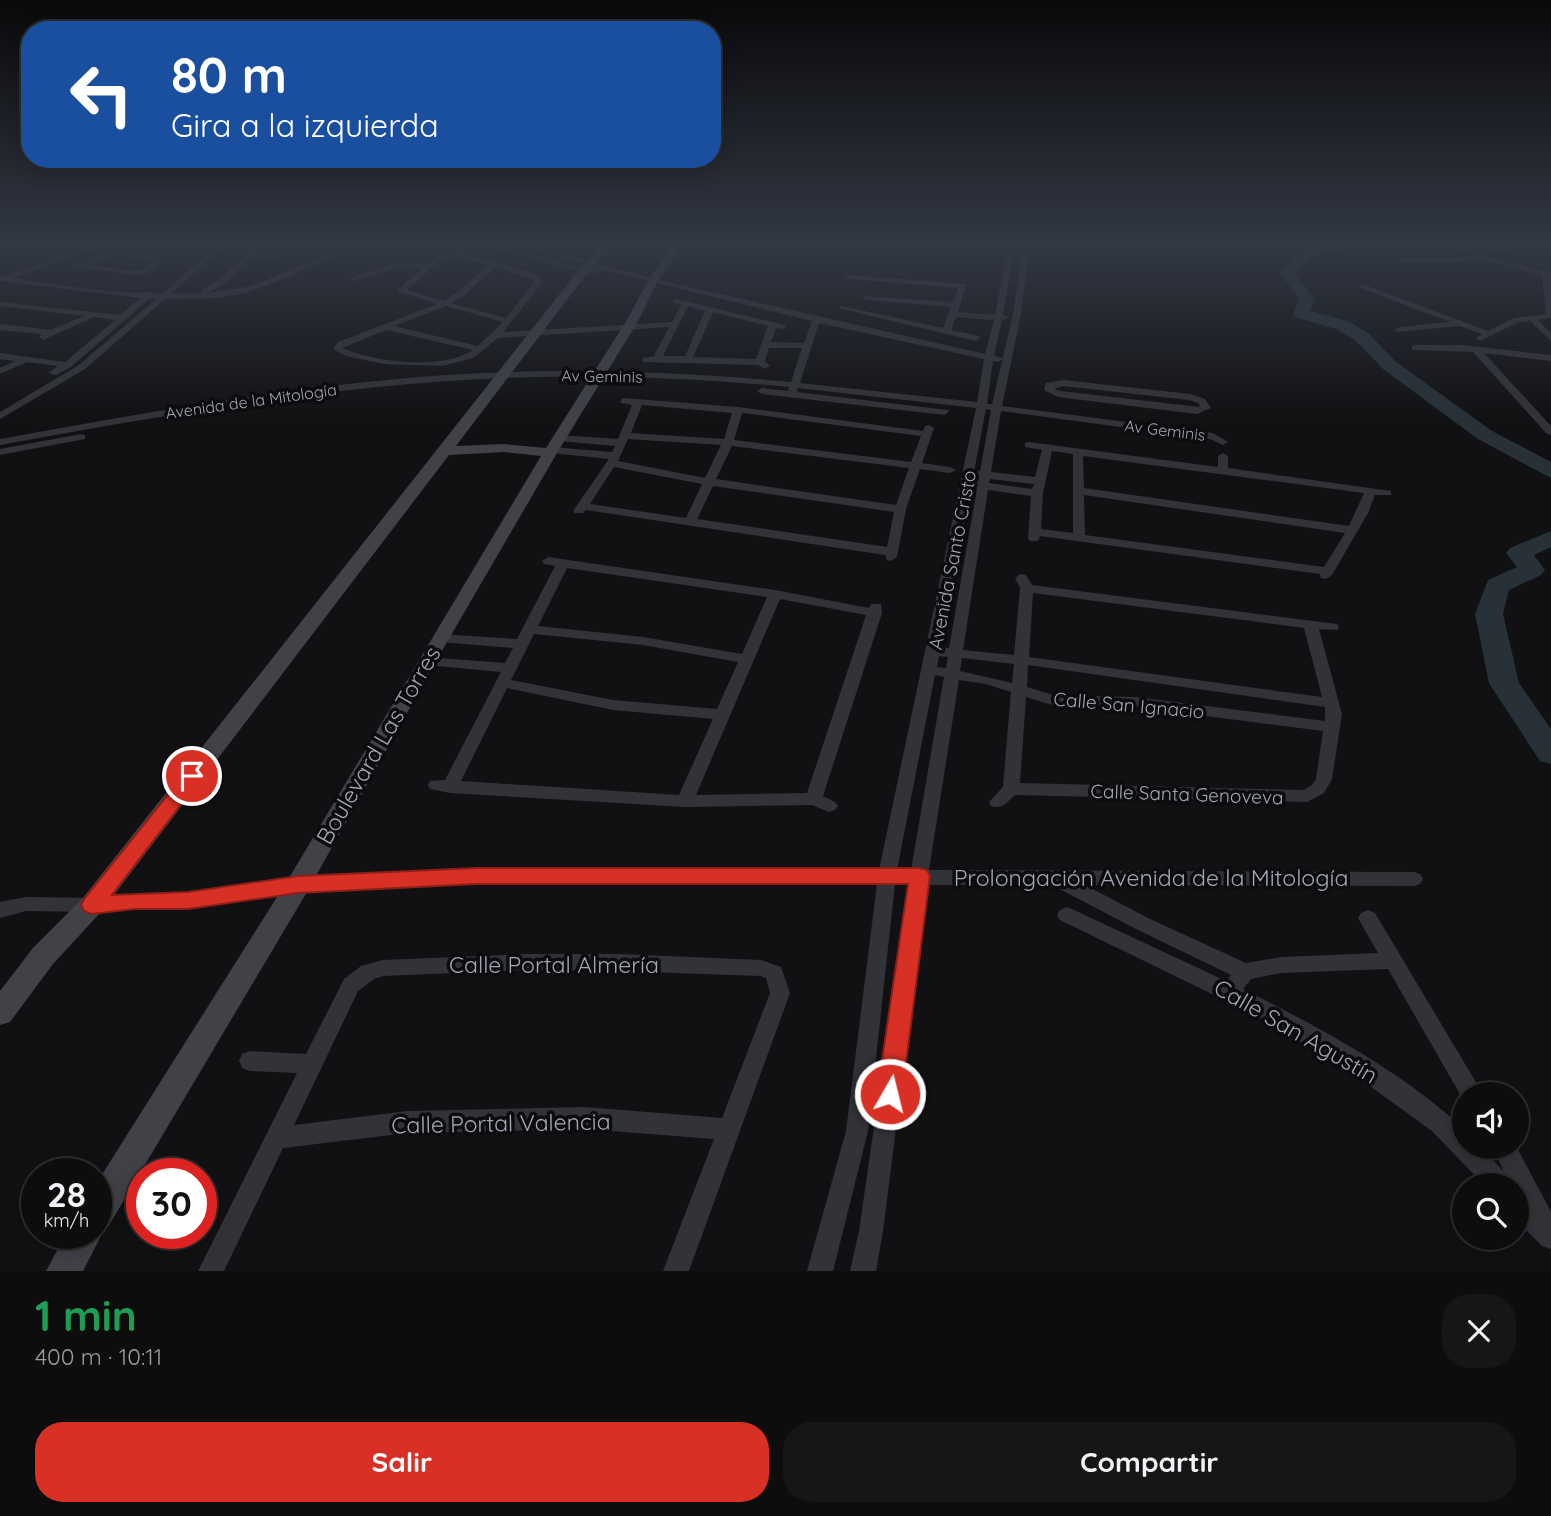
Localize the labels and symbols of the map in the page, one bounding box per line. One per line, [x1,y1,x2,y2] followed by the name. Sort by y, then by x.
[561,365,643,387] street label: Av Geminis
[164,379,338,423] street label: Avenida de la Mitología
[1124,415,1206,445] street label: Av Geminis
[923,468,981,652] street label: Avenida Santo Cristo
[310,641,446,849] street label: Boulevard Las Torres
[1053,686,1205,724] street label: Calle San Ignacio
[162,746,222,806] pin
[1090,779,1284,809] street label: Calle Santa Genoveva
[954,863,1348,892] street label: Prolongación Avenida de la Mitología
[449,950,659,979] street label: Calle Portal Almería
[1209,972,1383,1090] street label: Calle San Agustín
[853,1057,927,1131] position arrow
[391,1107,611,1139] street label: Calle Portal Valencia
[126,1158,217,1249] speed limit sign: 30

